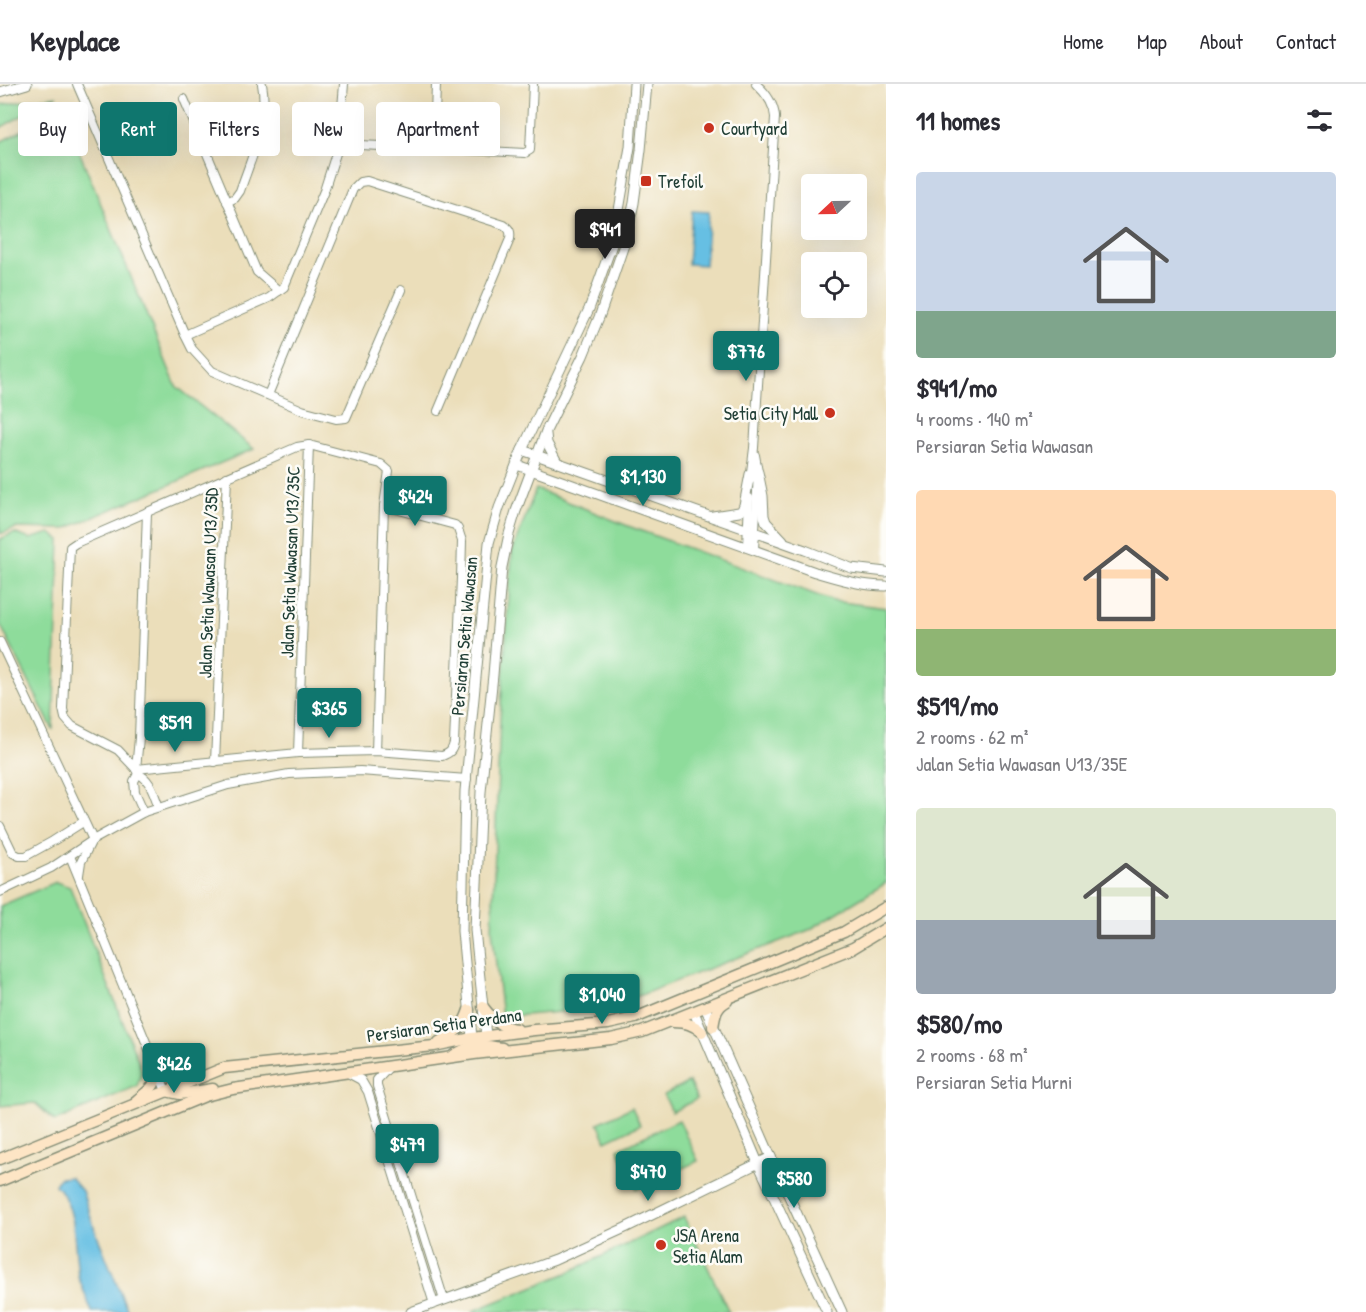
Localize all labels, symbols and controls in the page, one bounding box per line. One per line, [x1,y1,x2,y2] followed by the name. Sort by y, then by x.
[30,22,120,60] text: Keyplace
[1063,27,1104,56] text: Home
[1137,27,1167,56] text: Map
[1200,27,1243,56] text: About
[1276,27,1336,56] text: Contact
[18,102,88,156] chip: Buy
[100,102,177,156] chip: Rent
[189,102,280,156] chip: Filters
[292,102,364,156] chip: New
[376,102,500,156] chip: Apartment
[916,103,1000,138] text: 11 homes
[1303,104,1336,137] icon: filters
[721,116,787,141] place label: Courtyard
[702,121,716,135] marker: Courtyard
[658,169,703,194] place label: Trefoil
[639,174,653,188] marker: Trefoil
[801,174,867,240] north arrow
[801,174,867,318] map controls
[569,209,641,260] pin: $941
[1072,211,1180,319] icon: home
[589,215,621,242] text: $941
[801,252,867,318] button: locate
[710,331,782,382] pin: $776
[727,337,765,364] text: $776
[916,370,997,405] text: $941/mo
[724,401,818,426] place label: Setia City Mall
[916,405,1033,432] text: 4 rooms · 140 m²
[823,406,837,420] marker: Setia City Mall
[916,432,1093,459] text: Persiaran Setia Wawasan
[594,456,692,507] pin: $1,130
[620,462,666,489] text: $1,130
[274,465,306,658] street label: Jalan Setia Wawasan U13/35C
[379,476,451,527] pin: $424
[398,482,432,509] text: $424
[192,487,224,679] street label: Jalan Setia Wawasan U13/35D
[1072,529,1180,637] icon: home
[445,555,483,717] street label: Persiaran Setia Wawasan
[293,688,365,739] pin: $365
[916,688,998,723] text: $519/mo
[311,694,347,721] text: $365
[139,702,211,753] pin: $519
[158,708,192,735] text: $519
[916,723,1028,750] text: 2 rooms · 62 m²
[916,750,1127,777] text: Jalan Setia Wawasan U13/35E
[1072,847,1180,955] icon: home
[553,974,651,1025] pin: $1,040
[579,980,625,1007] text: $1,040
[365,1002,523,1048] street label: Persiaran Setia Perdana
[916,1006,1002,1041] text: $580/mo
[916,1041,1028,1068] text: 2 rooms · 68 m²
[138,1043,210,1094] pin: $426
[157,1049,191,1076] text: $426
[916,1068,1073,1095] text: Persiaran Setia Murni
[371,1124,443,1175] pin: $479
[390,1130,424,1157] text: $479
[612,1151,684,1202] pin: $470
[630,1157,666,1184] text: $470
[758,1158,830,1209] pin: $580
[776,1164,812,1191] text: $580
[673,1223,743,1269] place label: JSA Arena Setia Alam
[654,1238,668,1252] marker: JSA Arena Setia Alam

